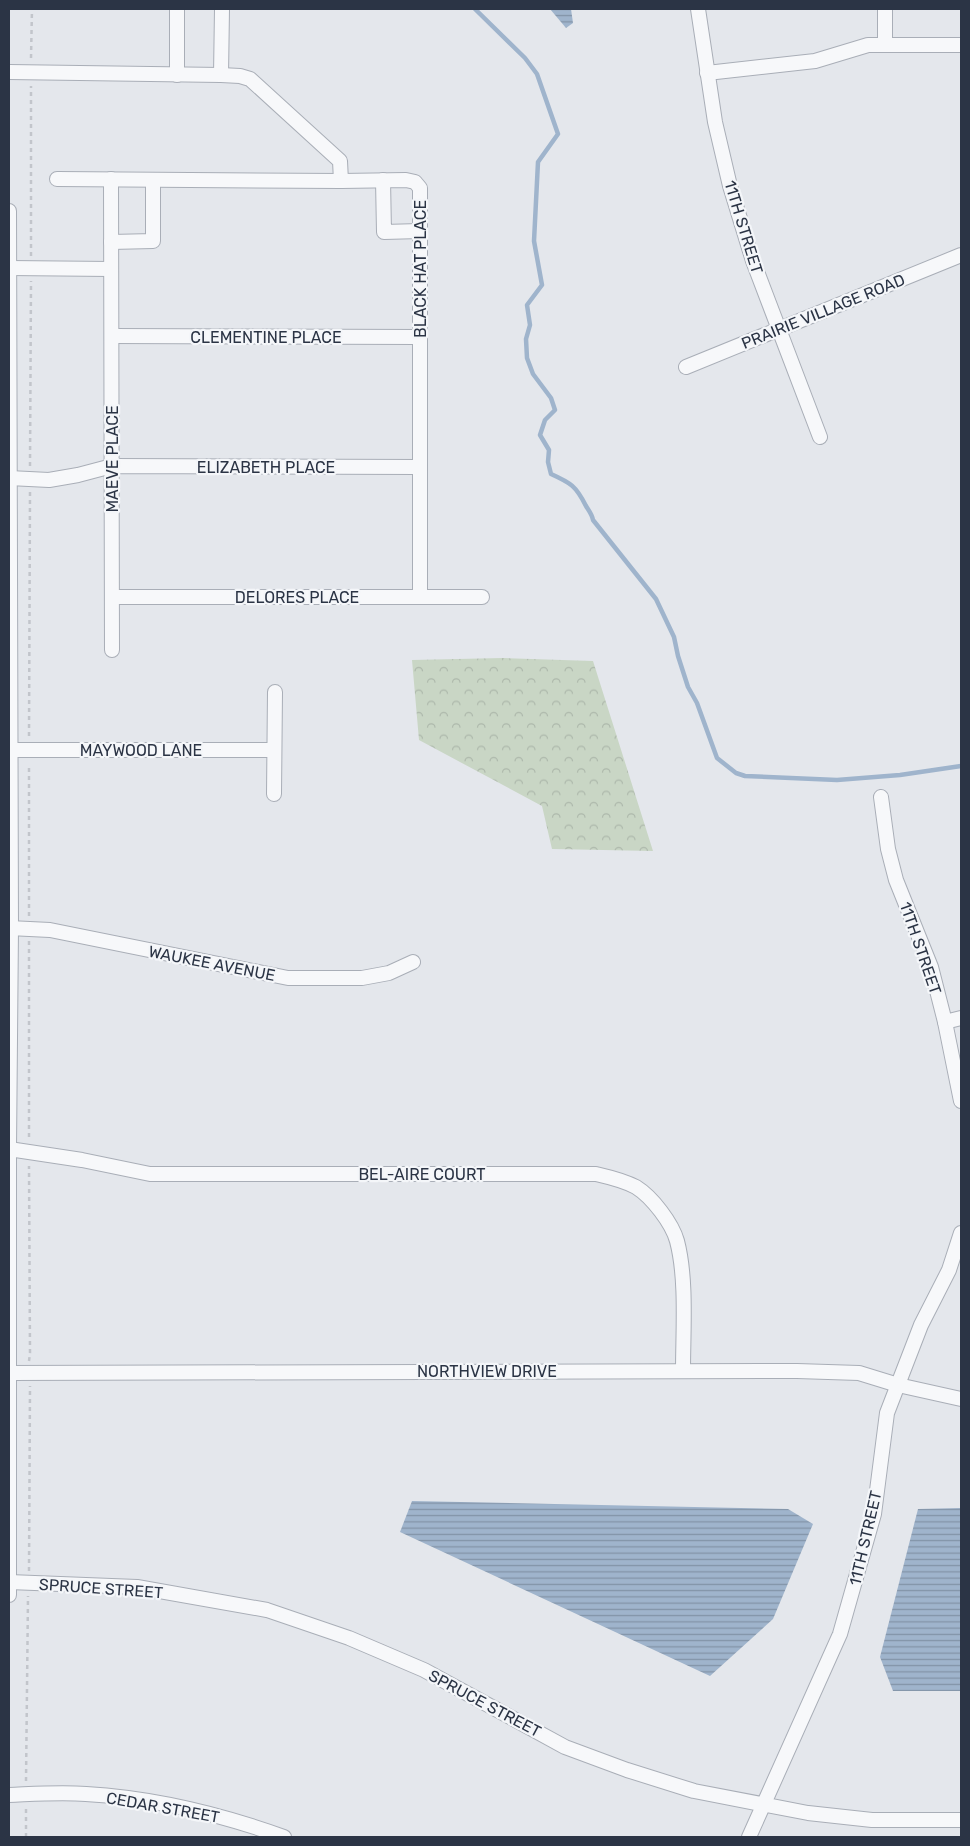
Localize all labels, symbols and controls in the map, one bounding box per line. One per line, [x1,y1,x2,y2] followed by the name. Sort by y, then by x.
[720,178,767,276] street label: 11TH STREET
[411,200,430,338] street label: BLACK HAT PLACE
[739,270,908,353] street label: PRAIRIE VILLAGE ROAD
[190,328,342,347] street label: CLEMENTINE PLACE
[103,405,122,513] street label: MAEVE PLACE
[197,458,335,477] street label: ELIZABETH PLACE
[235,588,359,607] street label: DELORES PLACE
[80,741,202,760] street label: MAYWOOD LANE
[896,899,945,997] street label: 11TH STREET
[147,942,277,985] street label: WAUKEE AVENUE
[358,1165,486,1184] street label: BEL-AIRE COURT
[417,1362,557,1381] street label: NORTHVIEW DRIVE
[845,1489,886,1587] street label: 11TH STREET
[38,1575,164,1602] street label: SPRUCE STREET
[425,1666,544,1741] street label: SPRUCE STREET
[105,1788,221,1827] street label: CEDAR STREET

